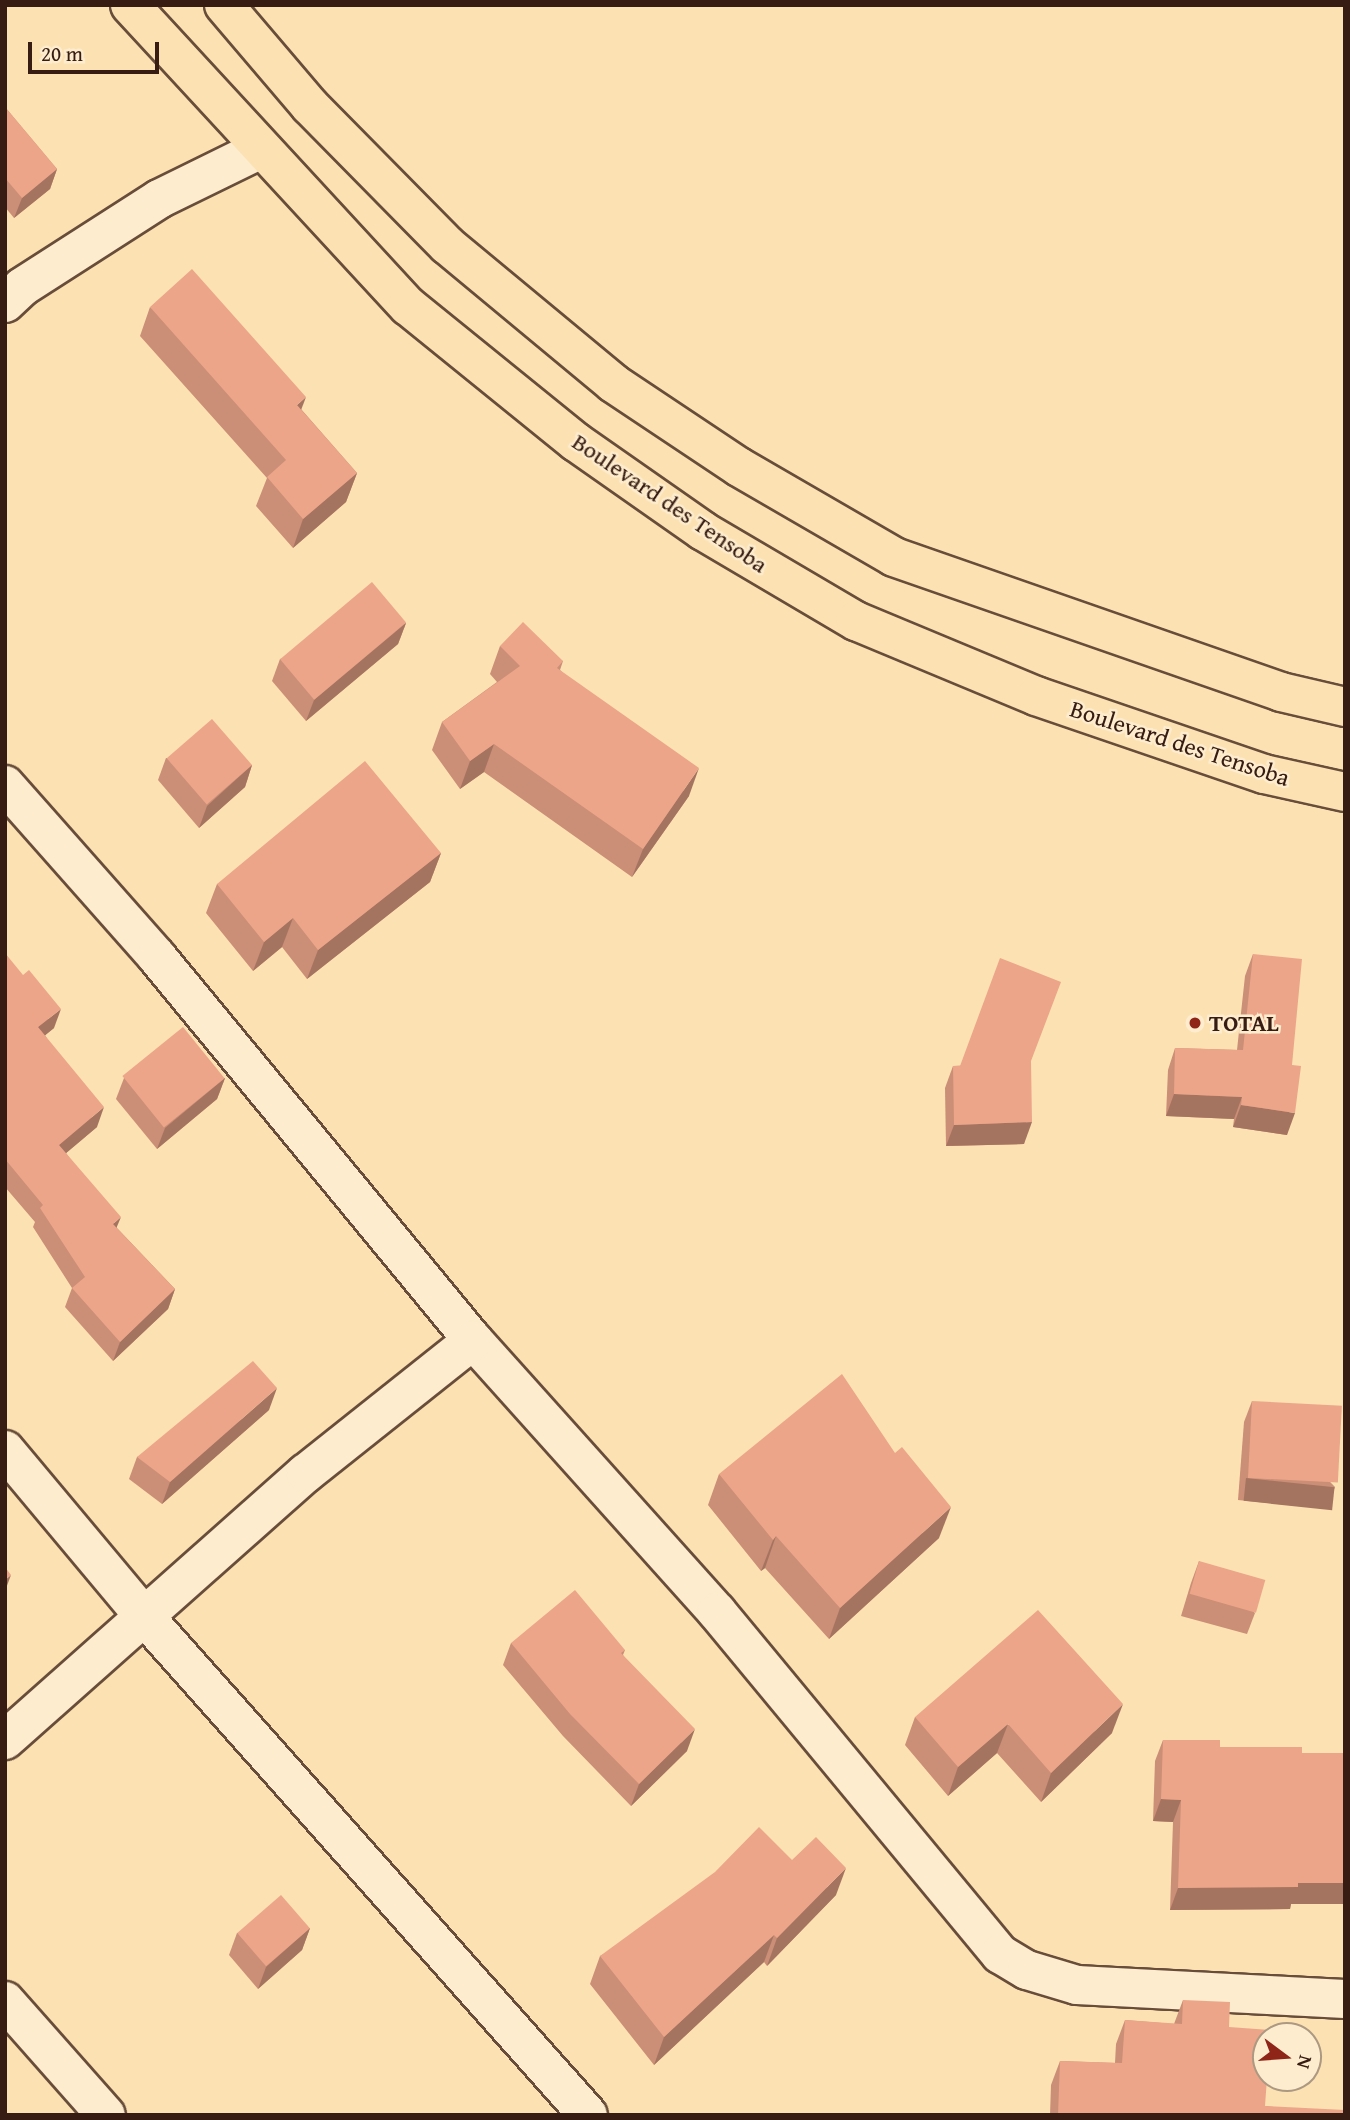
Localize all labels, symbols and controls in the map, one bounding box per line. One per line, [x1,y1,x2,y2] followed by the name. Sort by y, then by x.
[32,28,163,72] scale bar
[41,38,83,69] text: 20 m
[567,427,773,579] street label: Boulevard des Tensoba
[1067,694,1293,792] street label: Boulevard des Tensoba
[1209,1009,1279,1037] place label: TOTAL
[1187,1015,1203,1031] marker: TOTAL
[1252,2022,1322,2092] north arrow
[1290,2052,1320,2072] text: N

